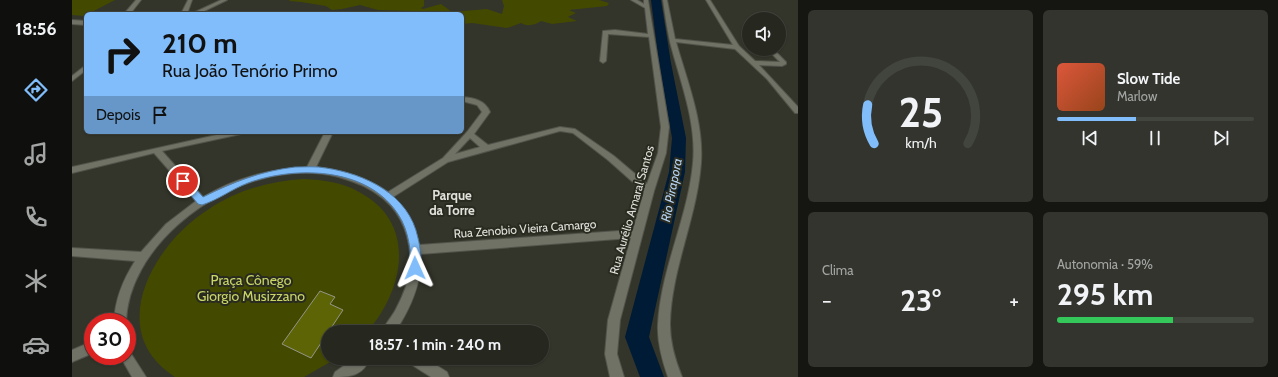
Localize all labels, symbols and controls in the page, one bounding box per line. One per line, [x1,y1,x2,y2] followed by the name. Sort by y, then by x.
[742,12,786,56] map controls
[742,12,786,56] button: sound
[15,18,57,40] text: 18:56
[162,26,238,60] text: 210 m
[96,28,148,80] icon: right
[162,60,338,82] text: Rua João Tenório Primo
[1117,70,1180,88] text: Slow Tide
[22,76,50,104] icon: directions
[898,87,943,137] text: 25
[1117,88,1157,104] text: Marlow
[149,104,171,126] icon: arrive
[96,106,141,124] text: Depois
[1079,127,1101,149] icon: previous
[1144,127,1166,149] icon: pause
[1210,127,1232,149] icon: next
[905,134,936,152] text: km/h
[22,140,50,168] icon: music
[606,144,657,276] street label: Rua Aurélio Amaral Santos
[657,157,685,223] water label: Rio Pirapora
[166,164,200,198] pin
[172,170,194,192] icon: arrive
[429,187,475,218] district label: Parque da Torre
[22,203,50,231] icon: phone
[453,216,597,241] street label: Rua Zenobio Vieira Camargo
[394,247,436,289] position arrow
[1057,256,1153,272] text: Autonomia · 59%
[822,262,853,278] text: Clima
[22,267,50,295] icon: climate
[197,271,305,305] park label: Praça Cônego Giorgio Musizzano
[1057,276,1153,313] text: 295 km
[900,282,941,319] text: 23°
[822,287,832,314] text: −
[1009,287,1019,314] text: +
[84,313,136,365] speed limit sign: 30
[22,331,50,359] icon: car
[369,336,501,354] text: 18:57 · 1 min · 240 m

